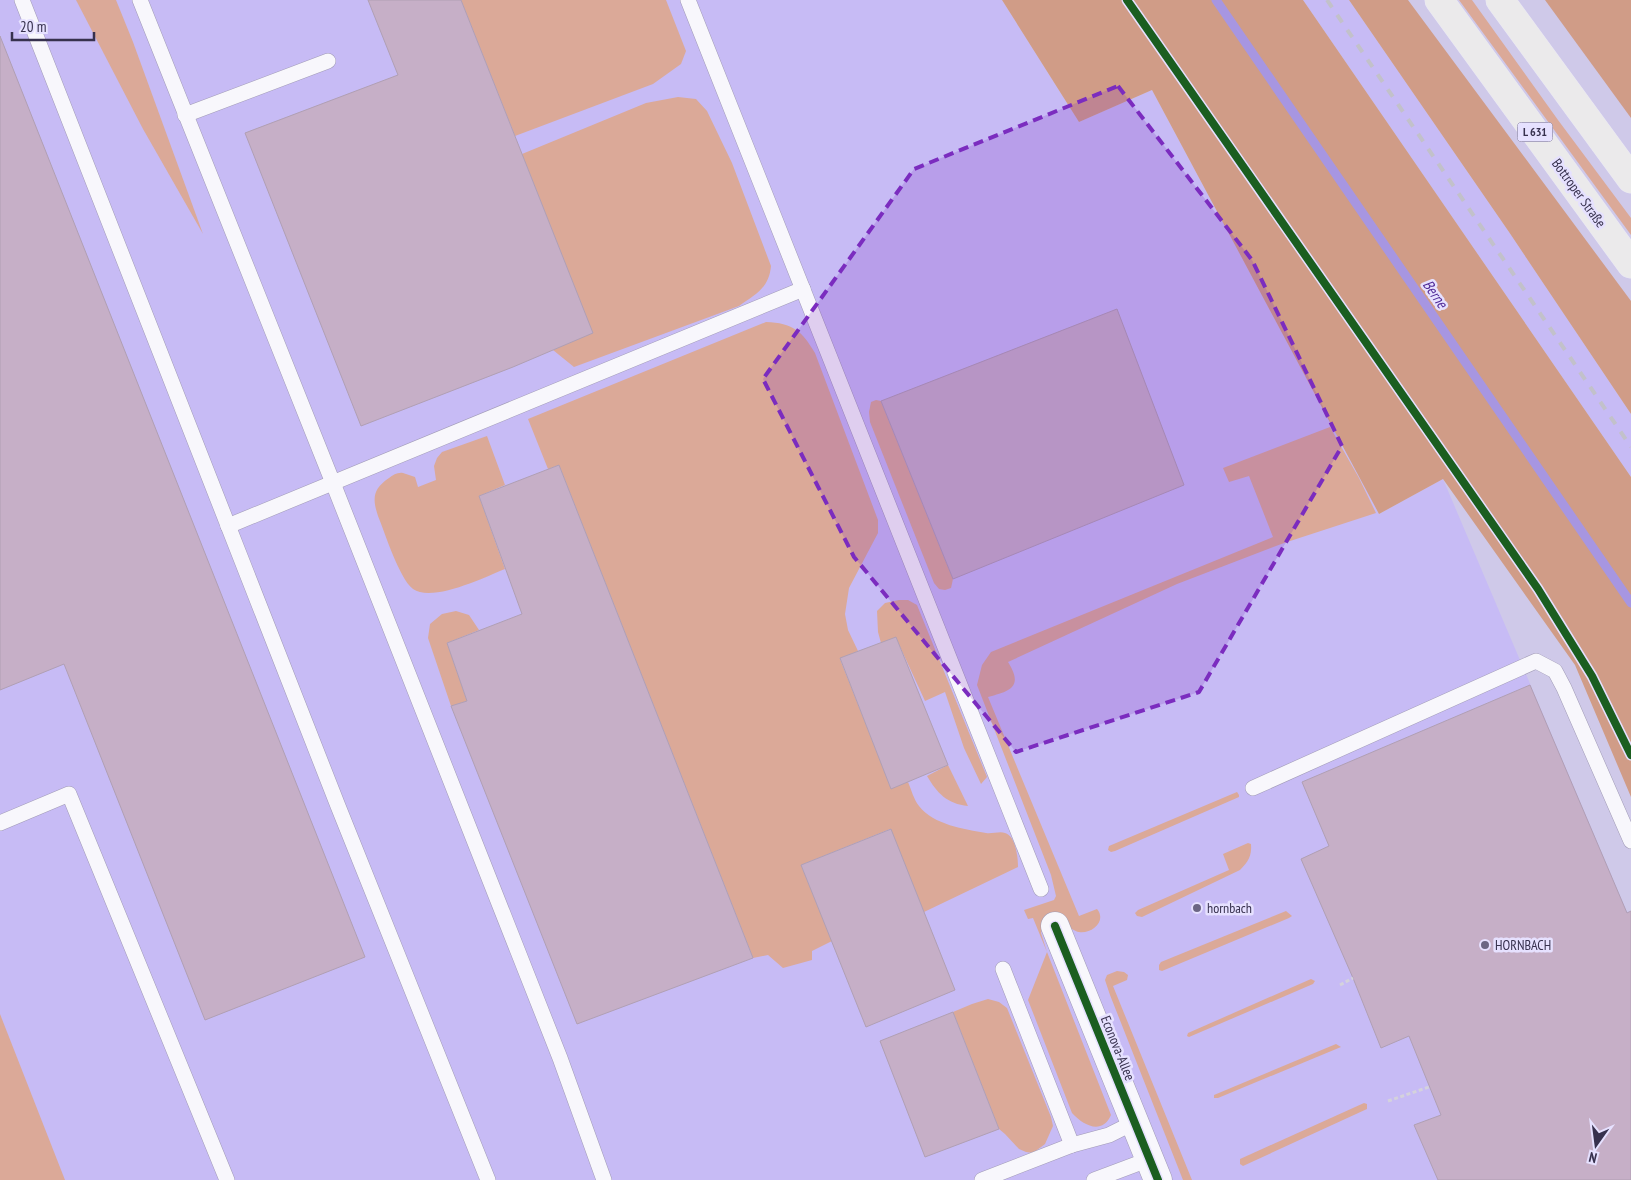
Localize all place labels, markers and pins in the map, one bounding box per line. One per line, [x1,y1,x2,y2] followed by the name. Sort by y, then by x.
[1207,899,1252,917] place label: hornbach
[1191,902,1203,914] marker: hornbach
[1495,936,1551,954] place label: HORNBACH
[1479,939,1491,951] marker: HORNBACH

